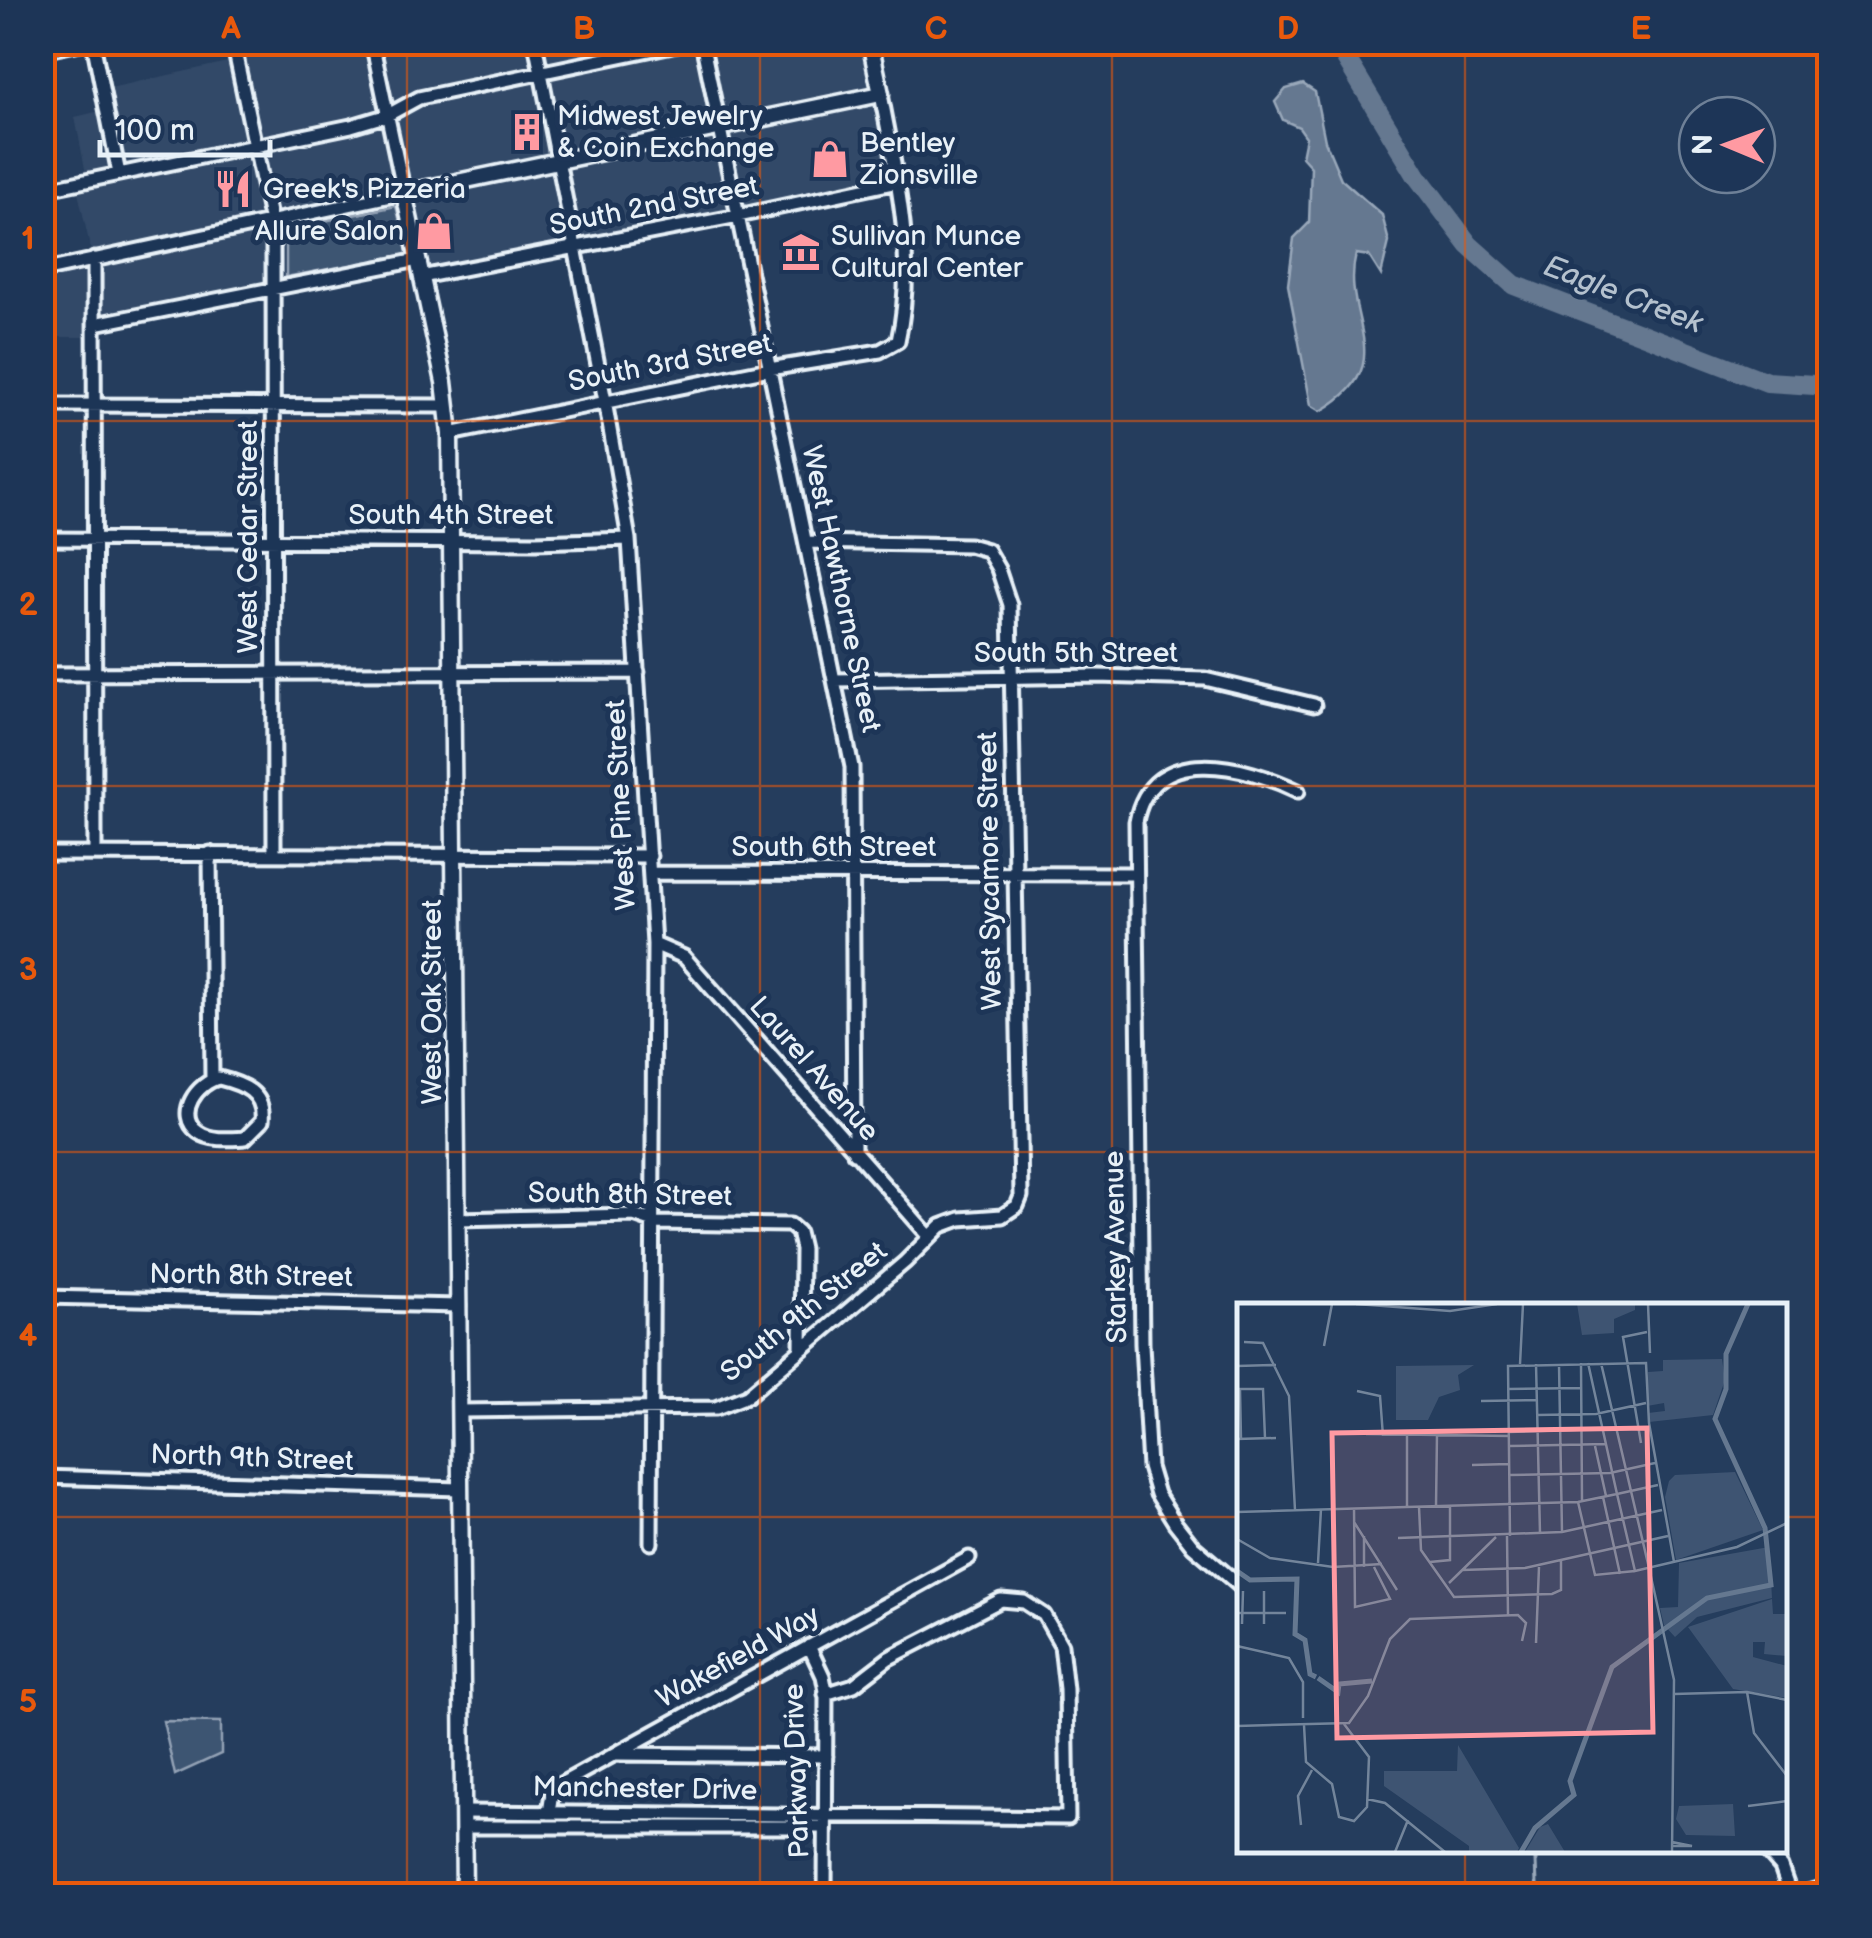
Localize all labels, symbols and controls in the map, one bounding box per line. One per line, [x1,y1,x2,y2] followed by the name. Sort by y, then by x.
[220,10,241,49] text: A
[573,10,595,49] text: B
[925,10,947,49] text: C
[1277,10,1299,49] text: D
[1631,10,1651,49] text: E
[100,95,270,157] scale bar
[1677,95,1777,195] north arrow
[557,100,774,165] place label: Midwest Jewelry & Coin Exchange
[506,111,548,153] building icon: Midwest Jewelry & Coin Exchange
[115,113,195,149] text: 100 m
[859,127,978,192] place label: Bentley Zionsville
[1687,134,1720,155] text: N
[809,138,851,180] shop icon: Bentley Zionsville
[212,168,254,210] restaurant icon: Greek's Pizzeria
[547,169,762,242] street label: South 2nd Street
[263,173,466,206] place label: Greek's Pizzeria
[413,210,455,252] shop icon: Allure Salon
[255,215,404,248] place label: Allure Salon
[21,220,35,259] text: 1
[831,220,1024,285] place label: Sullivan Munce Cultural Center
[780,231,822,273] museum icon: Sullivan Munce Cultural Center
[1539,248,1709,342] water label: Eagle Creek
[565,327,775,399] street label: South 3rd Street
[232,420,265,653] street label: West Cedar Street
[794,443,888,736] street label: West Hawthorne Street
[349,499,554,532] street label: South 4th Street
[18,586,38,625] text: 2
[974,637,1178,670] street label: South 5th Street
[599,698,643,911] street label: West Pine Street
[971,731,1009,1011] street label: West Sycamore Street
[732,831,937,864] street label: South 6th Street
[416,899,449,1104] street label: West Oak Street
[19,951,37,990] text: 3
[742,990,886,1148] street label: Laurel Avenue
[1098,1150,1134,1344] street label: Starkey Avenue
[528,1177,733,1213] street label: South 8th Street
[714,1235,894,1389] street label: South 9th Street
[149,1258,353,1294] street label: North 8th Street
[1237,1303,1787,1853] inset map
[19,1317,38,1356] text: 4
[150,1438,355,1478] street label: North 9th Street
[651,1599,825,1715] street label: Wakefield Way
[19,1683,37,1722] text: 5
[777,1683,817,1859] street label: Parkway Drive
[532,1771,758,1807] street label: Manchester Drive

